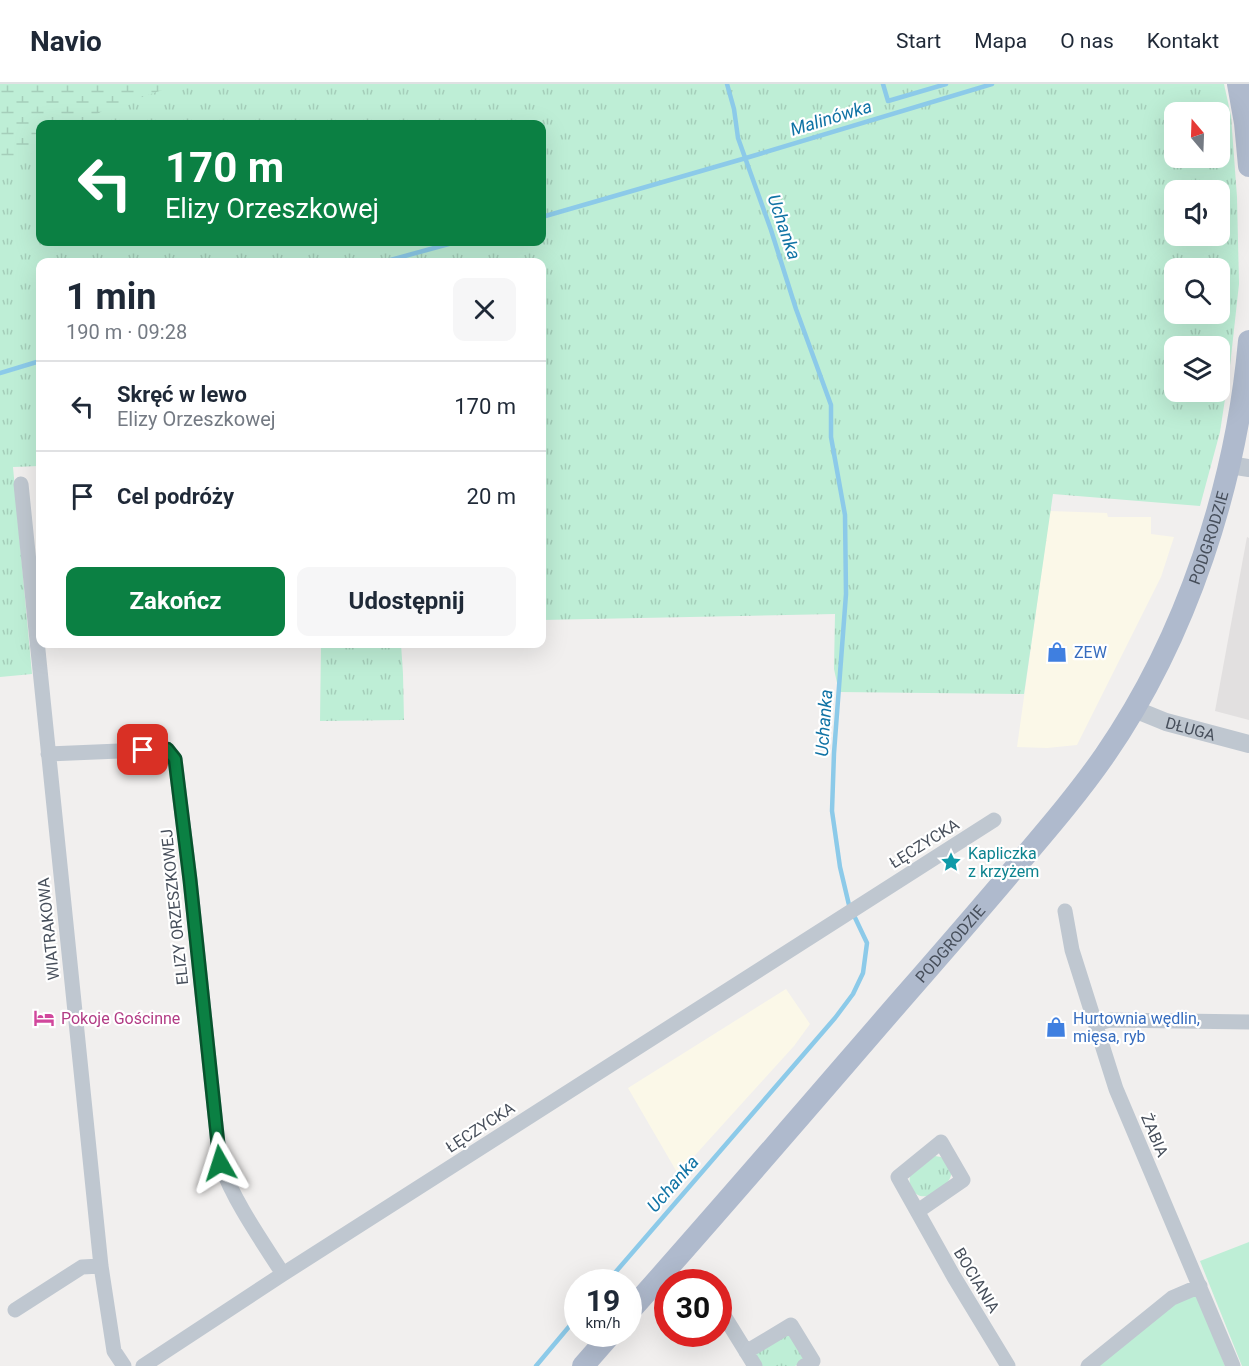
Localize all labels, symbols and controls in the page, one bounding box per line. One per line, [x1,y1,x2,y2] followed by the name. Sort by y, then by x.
[30,25,102,58] text: Navio
[896,29,941,53] text: Start
[974,29,1027,53] text: Mapa
[1060,29,1114,53] text: O nas
[1147,29,1219,53] text: Kontakt
[787,95,874,140] water label: Malinówka
[1164,102,1230,168] north arrow
[1164,102,1230,402] map controls
[165,143,284,192] text: 170 m
[66,144,144,222] icon: left
[1164,180,1230,246] button: sound
[764,191,805,262] water label: Uchanka
[165,193,379,225] text: Elizy Orzeszkowej
[1164,258,1230,324] button: search
[66,276,157,318] text: 1 min
[453,278,516,341] button: close
[66,320,187,344] text: 190 m · 09:28
[1164,336,1230,402] button: layers
[117,382,247,407] text: Skręć w lewo
[66,390,99,423] icon: left
[454,394,516,419] text: 170 m
[117,407,276,431] text: Elizy Orzeszkowej
[66,480,99,513] icon: arrive
[117,484,234,509] text: Cel podróży
[467,484,516,509] text: 20 m
[1185,489,1232,587] street label: PODGRODZIE
[66,567,285,636] button: Zakończ
[297,567,516,636] button: Udostępnij
[1045,640,1069,664] shop icon: ZEW
[1074,643,1107,662] place label: ZEW
[811,689,836,757] water label: Uchanka
[1163,713,1218,745] street label: DŁUGA
[117,724,168,775] pin
[126,733,159,766] icon: arrive
[886,814,963,872] street label: ŁĘCZYCKA
[157,828,192,986] street label: ELIZY ORZESZKOWEJ
[968,844,1039,881] place label: Kapliczka z krzyżem
[939,850,963,874] place icon: Kapliczka z krzyżem
[34,876,63,981] street label: WIATRAKOWA
[912,901,989,987] street label: PODGRODZIE
[32,1006,56,1030] hotel icon: Pokoje Gościnne
[61,1009,180,1028] place label: Pokoje Gościnne
[1073,1009,1200,1046] place label: Hurtownia wędlin, mięsa, ryb
[1044,1015,1068,1039] shop icon: Hurtownia wędlin, mięsa, ryb
[442,1098,519,1157] street label: ŁĘCZYCKA
[1137,1111,1172,1160] street label: ŻABIA
[188,1131,252,1195] position arrow
[643,1151,703,1216] water label: Uchanka
[950,1244,1004,1317] street label: BOCIANIA
[654,1269,732,1347] speed limit sign: 30
[586,1283,620,1318] text: 19
[585,1314,621,1332] text: km/h

